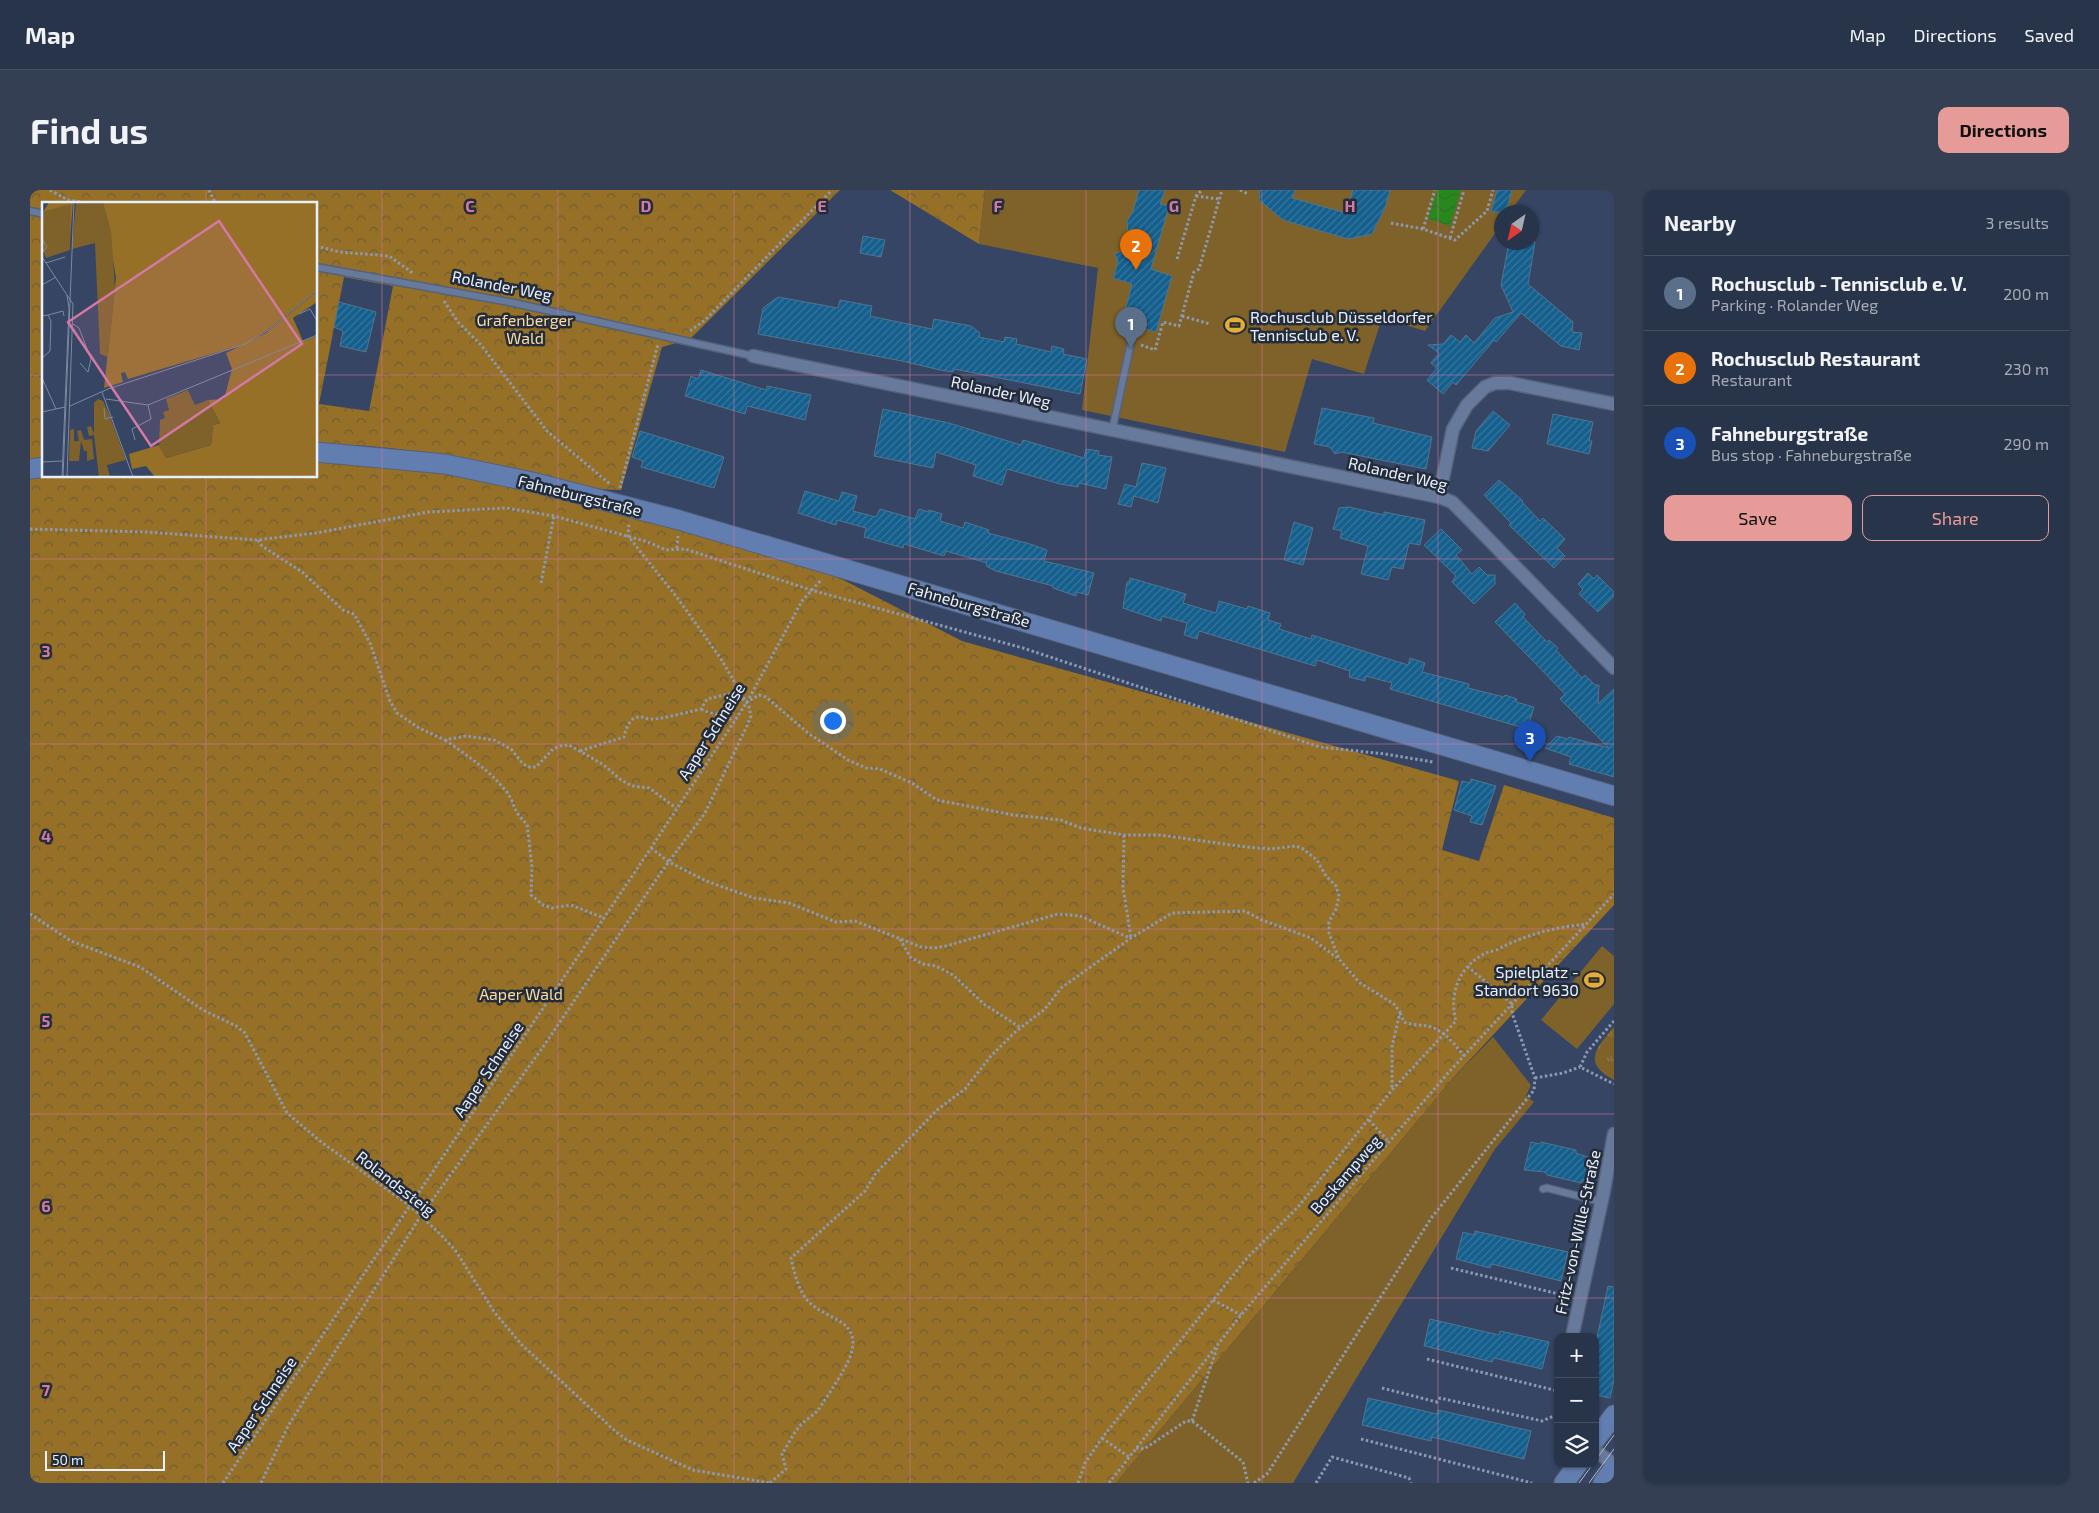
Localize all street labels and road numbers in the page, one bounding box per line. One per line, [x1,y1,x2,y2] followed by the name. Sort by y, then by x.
[450,266,554,304] street label: Rolander Weg
[949,371,1053,411] street label: Rolander Weg
[1346,452,1450,494] street label: Rolander Weg
[516,470,644,520] street label: Fahneburgstraße
[906,577,1032,631] street label: Fahneburgstraße
[674,679,748,783] street label: Aaper Schneise
[449,1018,527,1120] street label: Aaper Schneise
[1306,1131,1384,1217] street label: Boskampweg
[353,1146,439,1220] street label: Rolandssteig
[1550,1148,1604,1316] street label: Fritz-von-Wille-Straße
[222,1353,300,1455] street label: Aaper Schneise

